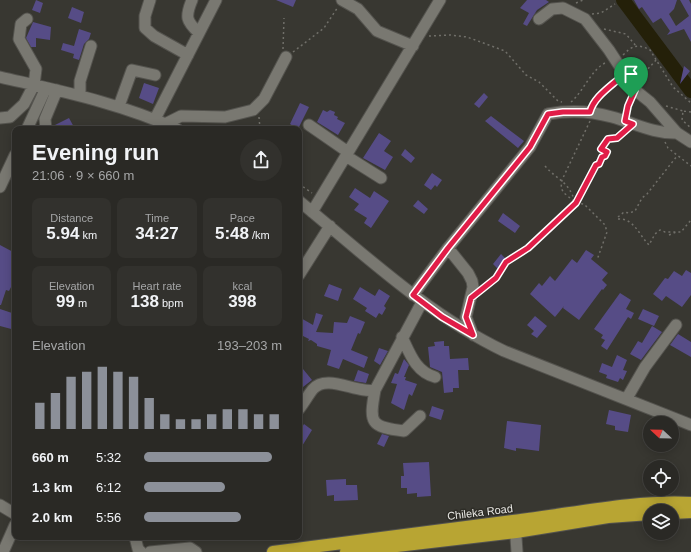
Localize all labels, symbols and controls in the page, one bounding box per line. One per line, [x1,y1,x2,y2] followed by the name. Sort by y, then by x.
[614,57,648,98] pin
[620,63,642,85] icon: arrive
[240,139,282,181] button: share
[32,140,159,165] text: Evening run
[32,168,134,183] text: 21:06 · 9 × 660 m
[50,212,93,224] text: Distance
[145,212,169,224] text: Time
[230,212,255,224] text: Pace
[46,224,79,243] text: 5.94
[135,224,179,243] text: 34:27
[215,224,249,243] text: 5:48
[79,229,97,241] text: km
[249,229,270,241] text: /km
[49,280,94,292] text: Elevation
[133,280,181,292] text: Heart rate
[233,280,252,292] text: kcal
[56,292,75,311] text: 99
[131,292,159,311] text: 138
[228,292,257,311] text: 398
[75,297,87,309] text: m
[159,297,183,309] text: bpm
[32,338,85,353] text: Elevation
[217,338,282,353] text: 193–203 m
[643,416,679,452] north arrow
[643,416,679,540] map controls
[32,450,69,465] text: 660 m
[96,450,121,465] text: 5:32
[643,460,679,496] button: locate
[32,480,72,495] text: 1.3 km
[96,480,121,495] text: 6:12
[446,502,514,522] street label: Chileka Road
[643,504,679,540] button: layers
[32,510,72,525] text: 2.0 km
[96,510,121,525] text: 5:56

